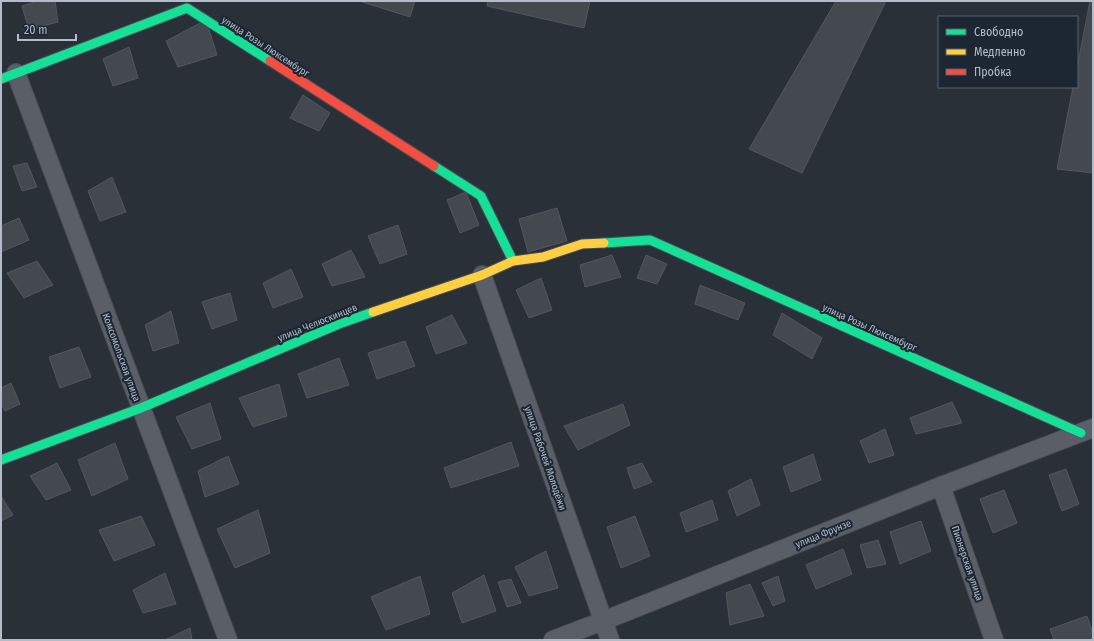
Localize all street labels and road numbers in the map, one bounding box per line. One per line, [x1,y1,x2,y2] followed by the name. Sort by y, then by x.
[219,14,312,80] street label: улица Розы Люксембург
[276,301,359,344] street label: улица Челюскинцев
[820,302,919,354] street label: улица Розы Люксембург
[100,312,143,403] street label: Комсомольская улица
[522,405,569,512] street label: улица Рабочей Молодёжи
[794,517,853,551] street label: улица Фрунзе
[949,524,986,602] street label: Пионерская улица

